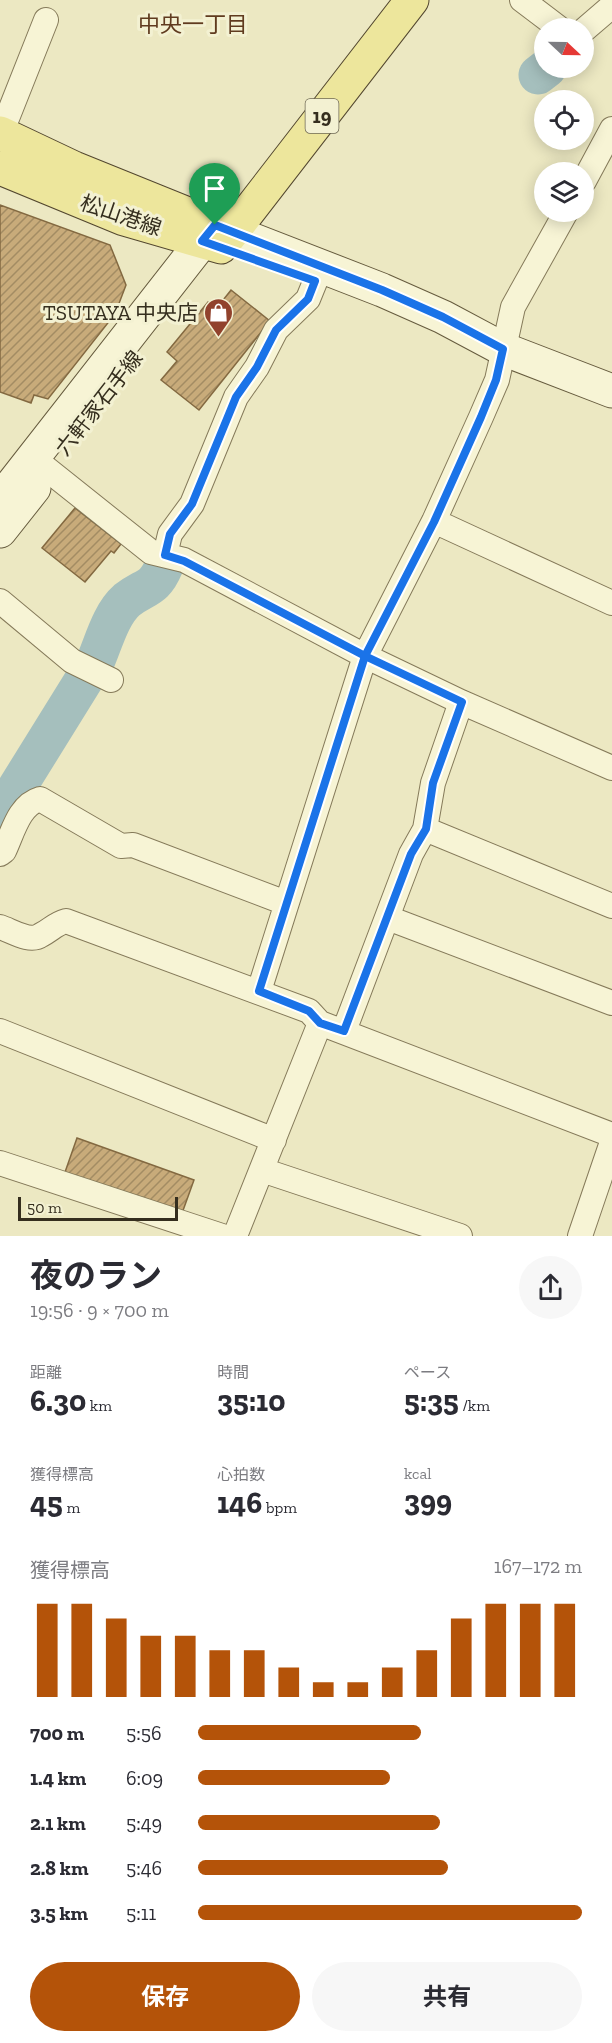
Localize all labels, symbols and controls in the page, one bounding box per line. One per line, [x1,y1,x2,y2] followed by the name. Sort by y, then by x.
[138,11,248,38] district label: 中央一丁目
[534,18,594,78] north arrow
[534,18,594,222] map controls
[534,90,594,150] button: locate
[306,99,338,133] road number: 19
[534,162,594,222] button: layers
[189,163,240,225] pin
[198,172,231,205] icon: arrive
[77,190,165,240] street label: 松山港線
[203,296,235,338] shop icon: TSUTAYA 中央店
[43,300,198,325] place label: TSUTAYA 中央店
[50,346,148,460] street label: 六軒家石手線
[18,1194,178,1222] scale bar
[27,1198,62,1217] text: 50 m
[30,1256,162,1295] text: 夜のラン
[519,1256,582,1319] button: share
[30,1298,169,1322] text: 19:56 · 9 × 700 m
[30,1363,62,1382] text: 距離
[217,1363,249,1382] text: 時間
[404,1363,451,1382] text: ペース
[30,1383,86,1419] text: 6.30
[217,1383,286,1419] text: 35:10
[404,1383,459,1419] text: 5:35
[86,1396,112,1415] text: km
[459,1396,490,1415] text: /km
[404,1464,431,1483] text: kcal
[30,1465,94,1484] text: 獲得標高
[217,1465,265,1484] text: 心拍数
[404,1483,452,1519] text: 399
[30,1485,63,1521] text: 45
[217,1485,262,1521] text: 146
[63,1498,80,1517] text: m
[262,1498,297,1517] text: bpm
[494,1554,582,1578] text: 167–172 m
[30,1558,110,1582] text: 獲得標高
[30,1721,84,1745] text: 700 m
[126,1721,162,1745] text: 5:56
[30,1766,86,1790] text: 1.4 km
[126,1766,163,1790] text: 6:09
[30,1811,86,1835] text: 2.1 km
[126,1811,162,1835] text: 5:49
[30,1856,88,1880] text: 2.8 km
[126,1856,162,1880] text: 5:46
[30,1901,88,1925] text: 3.5 km
[126,1901,156,1925] text: 5:11
[30,1962,300,2031] button: 保存
[312,1962,582,2031] button: 共有

